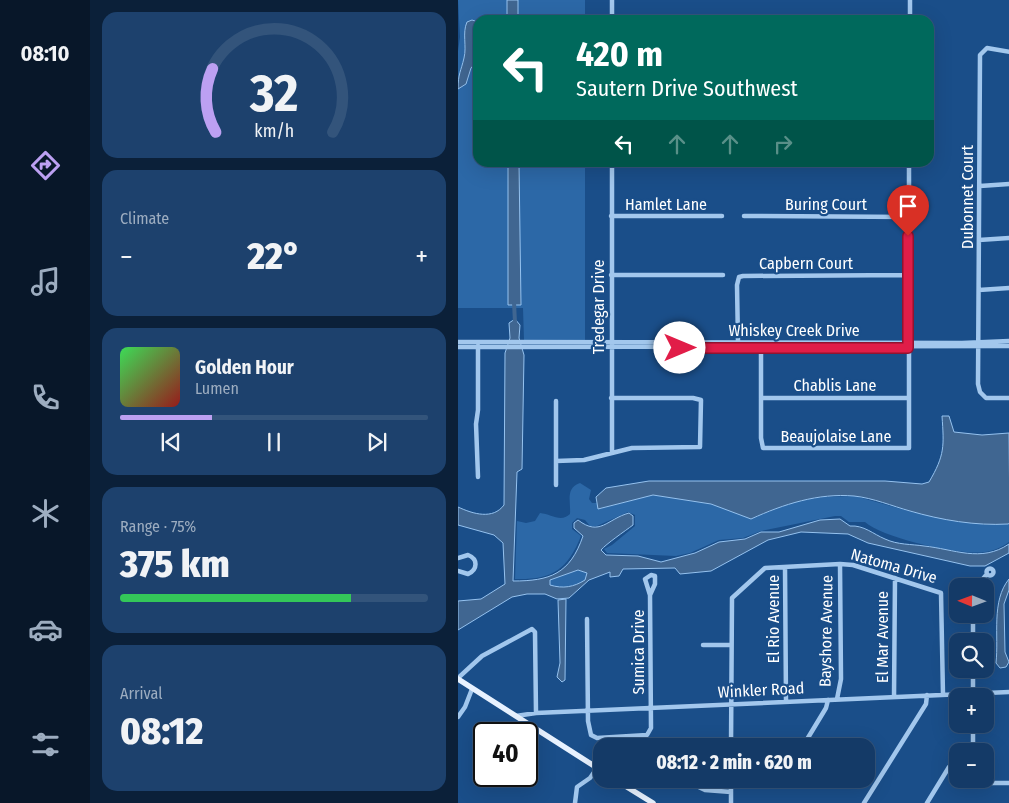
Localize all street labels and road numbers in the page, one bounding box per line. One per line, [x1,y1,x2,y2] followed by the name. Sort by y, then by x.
[958,144,977,249] street label: Dubonnet Court
[625,195,707,214] street label: Hamlet Lane
[785,195,868,214] street label: Buring Court
[759,254,854,273] street label: Capbern Court
[589,260,608,354] street label: Tredegar Drive
[728,321,860,340] street label: Whiskey Creek Drive
[794,376,876,395] street label: Chablis Lane
[781,427,892,446] street label: Beaujolaise Lane
[849,545,939,587] street label: Natoma Drive
[764,575,783,663] street label: El Rio Avenue
[816,575,836,687] street label: Bayshore Avenue
[873,591,892,683] street label: El Mar Avenue
[629,610,648,694] street label: Sumica Drive
[717,678,805,702] street label: Winkler Road

